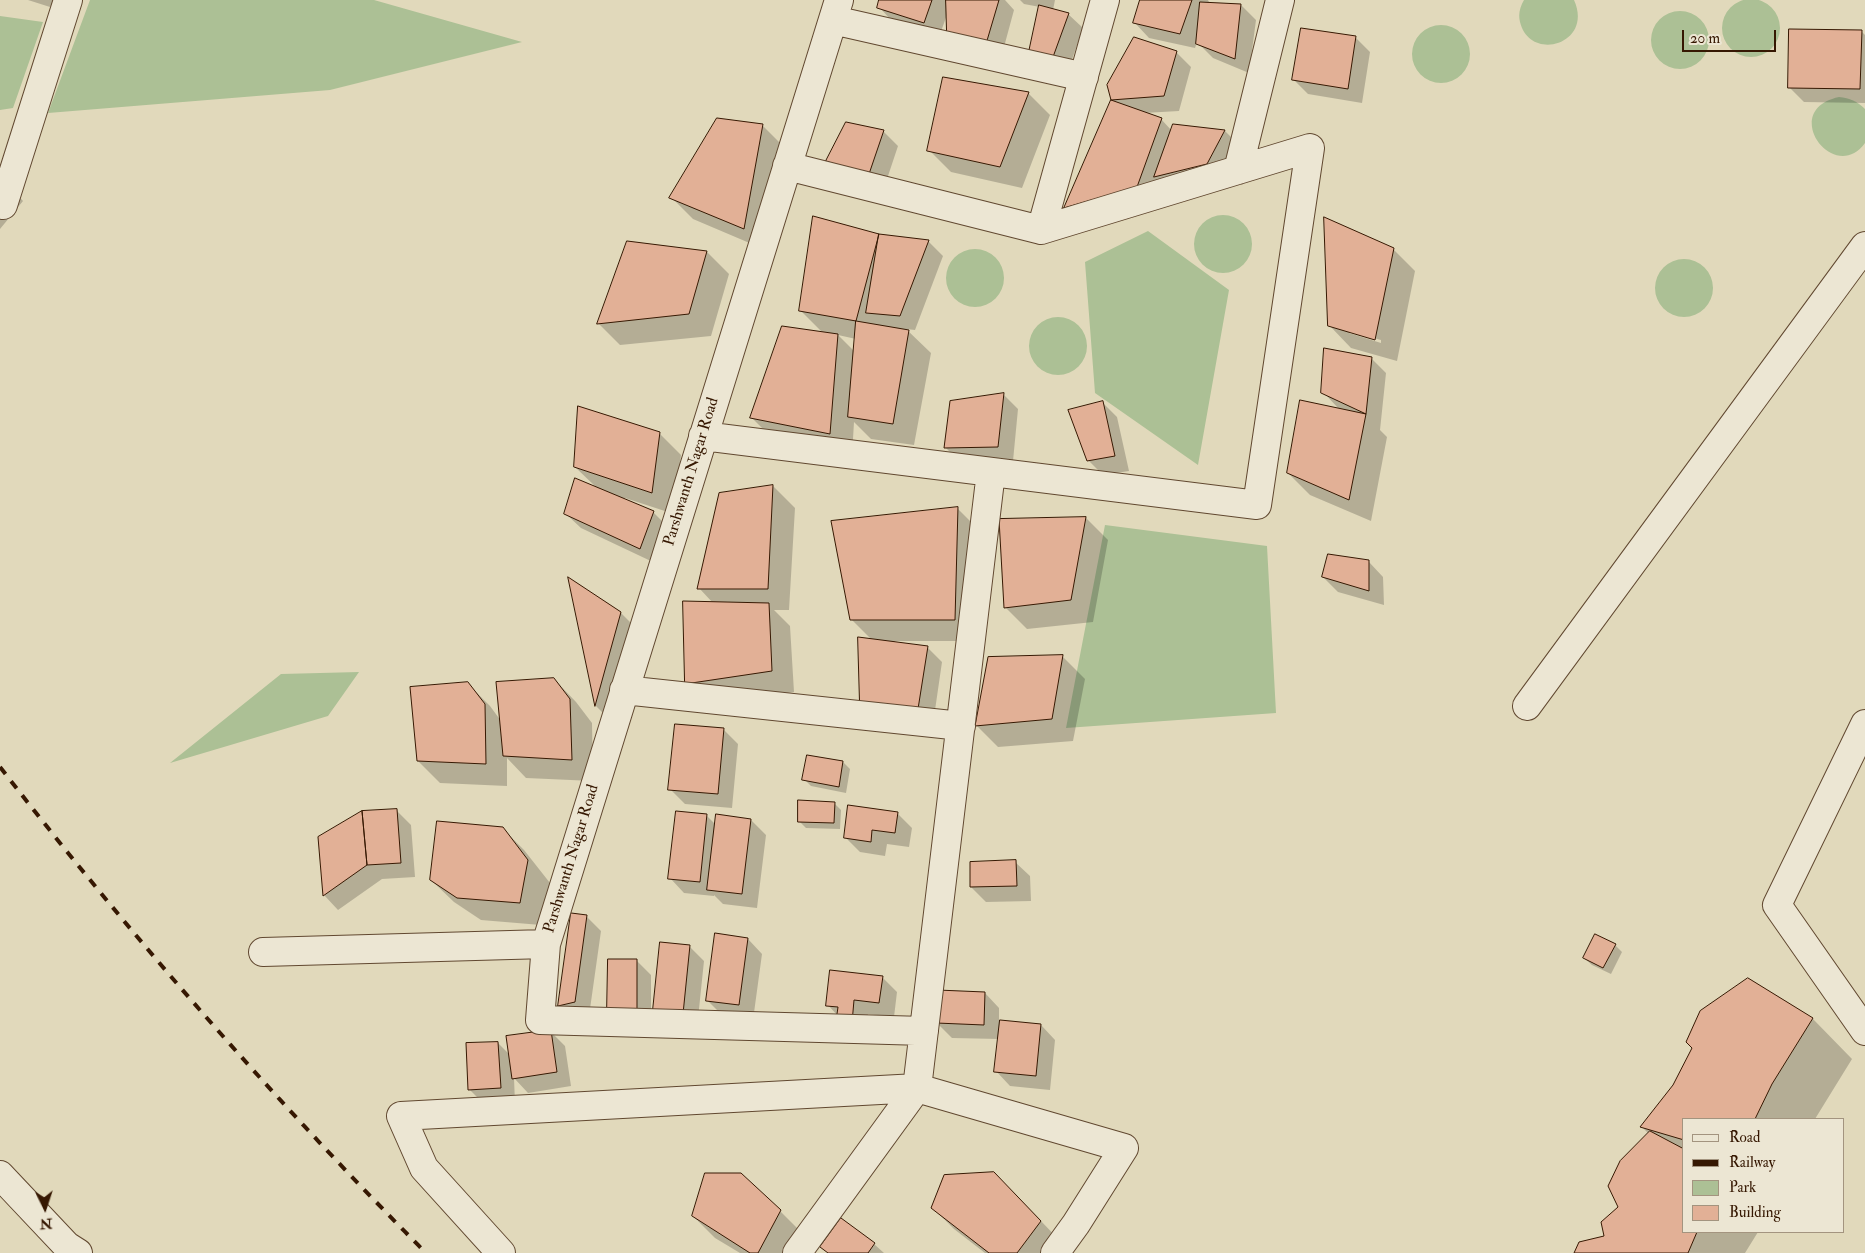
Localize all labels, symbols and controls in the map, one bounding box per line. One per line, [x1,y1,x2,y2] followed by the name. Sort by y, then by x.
[1685,20,1779,52] scale bar
[1690,29,1720,48] text: 20 m
[660,395,724,549] street label: Parshwanth Nagar Road
[540,782,604,936] street label: Parshwanth Nagar Road
[1682,1118,1845,1233] legend
[1729,1128,1760,1147] text: Road
[1729,1153,1775,1172] text: Railway
[1729,1178,1756,1197] text: Park
[20,1183,70,1233] north arrow
[1729,1203,1781,1222] text: Building
[39,1215,53,1232] text: N

